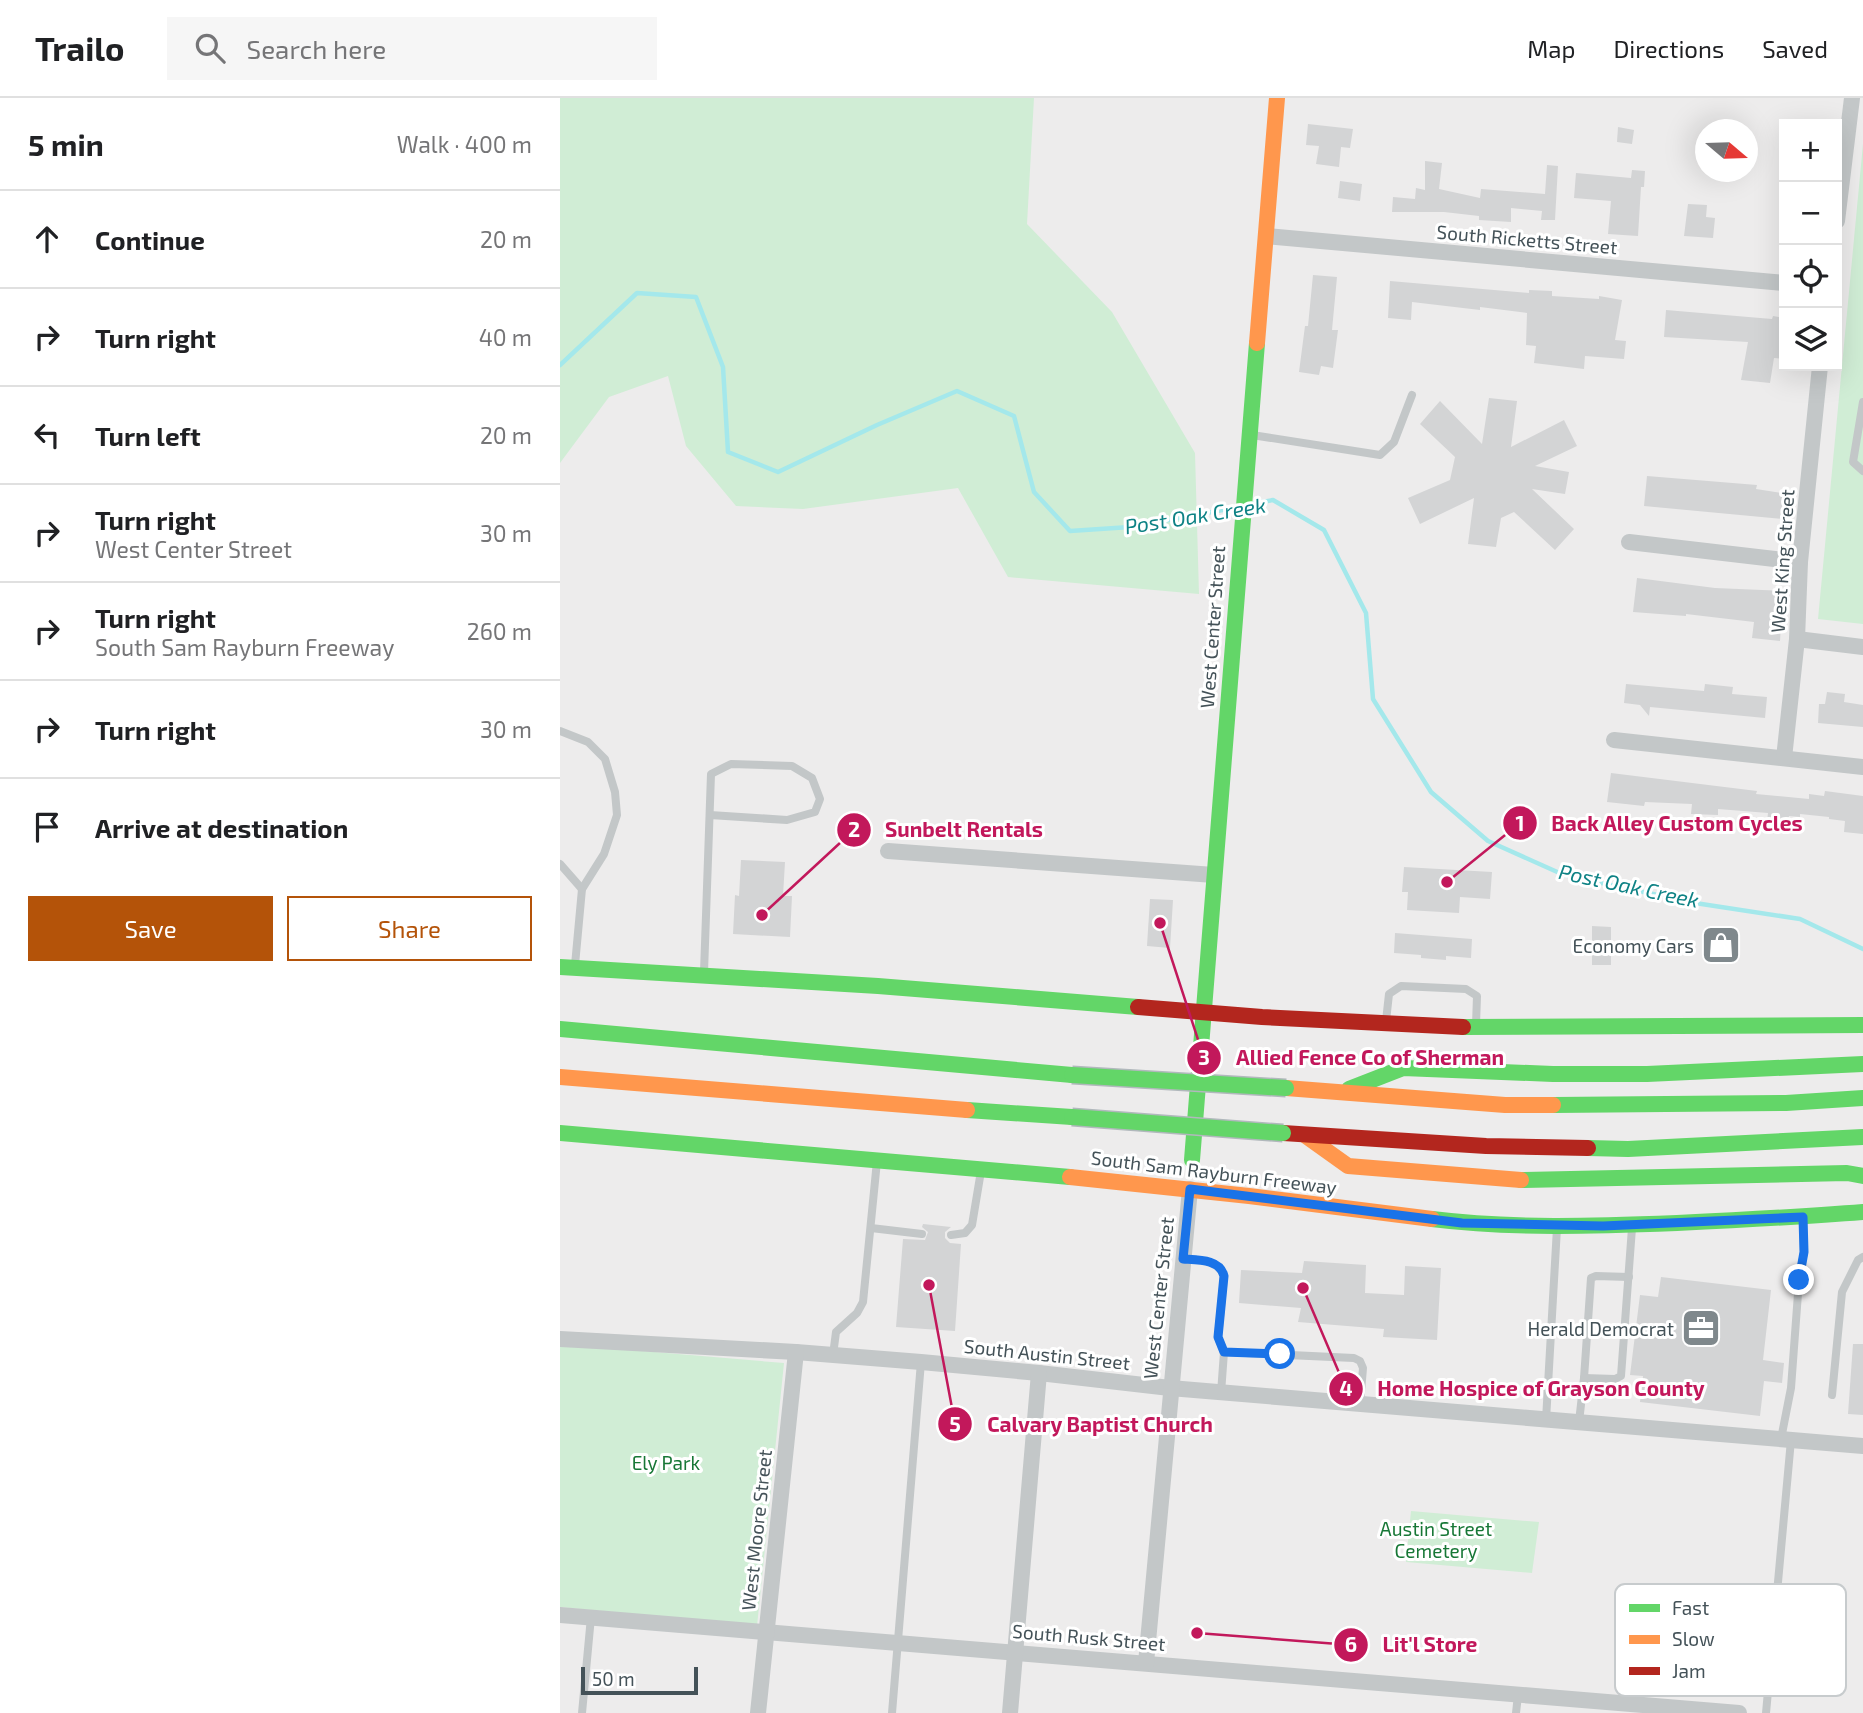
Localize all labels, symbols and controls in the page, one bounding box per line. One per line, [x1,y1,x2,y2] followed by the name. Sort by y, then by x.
[167,17,657,80] search box
[35,28,125,68] text: Trailo
[191,29,229,67] icon: search
[247,33,386,64] text: Search here
[1527,34,1575,63] text: Map
[1613,34,1724,63] text: Directions
[1762,34,1828,63] text: Saved
[1695,119,1758,182] north arrow
[1779,119,1842,371] map controls
[1779,119,1842,182] button: +
[28,126,104,162] text: 5 min
[397,130,532,158] text: Walk · 400 m
[1779,182,1842,245] button: −
[28,220,66,258] icon: ahead
[1436,220,1618,258] street label: South Ricketts Street
[95,224,205,255] text: Continue
[480,225,532,253] text: 20 m
[1779,245,1842,308] button: locate
[1779,308,1842,371] button: layers
[28,318,66,356] icon: right
[95,322,216,353] text: Turn right
[479,323,532,351] text: 40 m
[28,416,66,454] icon: left
[95,420,201,451] text: Turn left
[480,421,532,449] text: 20 m
[1766,489,1798,633] street label: West King Street
[1123,491,1267,539] water label: Post Oak Creek
[95,504,216,535] text: Turn right
[28,514,66,552] icon: right
[480,519,532,547] text: 30 m
[95,535,292,563] text: West Center Street
[1195,545,1229,709] street label: West Center Street
[95,602,216,633] text: Turn right
[28,612,66,650] icon: right
[467,617,532,645] text: 260 m
[95,633,394,661] text: South Sam Rayburn Freeway
[28,710,66,748] icon: right
[95,714,216,745] text: Turn right
[480,715,532,743] text: 30 m
[1502,802,1818,844] callout: Back Alley Custom Cycles
[28,808,66,846] icon: arrive
[836,809,1057,851] callout: Sunbelt Rentals
[1515,810,1525,835] text: 1
[1551,810,1803,836] text: Back Alley Custom Cycles
[95,812,348,843] text: Arrive at destination
[848,816,860,841] text: 2
[885,816,1043,841] text: Sunbelt Rentals
[1557,858,1701,912] water label: Post Oak Creek
[28,896,273,961] button: Save
[287,896,532,961] button: Share
[1700,924,1742,966] shop icon: Economy Cars
[1573,934,1694,957] place label: Economy Cars
[1186,1037,1518,1079] callout: Allied Fence Co of Sherman
[1198,1044,1210,1069] text: 3
[1236,1044,1504,1069] text: Allied Fence Co of Sherman
[1090,1146,1338,1198] street label: South Sam Rayburn Freeway
[1138,1216,1178,1380] street label: West Center Street
[1783,1264,1814,1295] route end
[1680,1307,1722,1349] office icon: Herald Democrat
[1527,1317,1674,1340] place label: Herald Democrat
[963,1334,1131,1374] street label: South Austin Street
[1264,1338,1295,1369] route start
[1328,1368,1719,1410] callout: Home Hospice of Grayson County
[1339,1375,1353,1400] text: 4
[1377,1375,1705,1401] text: Home Hospice of Grayson County
[938,1403,1227,1445] callout: Calvary Baptist Church
[949,1411,961,1436] text: 5
[987,1411,1213,1437] text: Calvary Baptist Church
[736,1448,776,1612] street label: West Moore Street
[632,1451,701,1474] park label: Ely Park
[1380,1517,1492,1562] park label: Austin Street Cemetery
[1615,1584,1846,1696] legend
[1672,1596,1709,1619] text: Fast
[1012,1619,1166,1655] street label: South Rusk Street
[1333,1624,1492,1666] callout: Lit'l Store
[1672,1627,1715,1650] text: Slow
[1345,1631,1357,1656] text: 6
[1383,1631,1478,1656] text: Lit'l Store
[1672,1659,1706,1682] text: Jam
[581,1664,698,1696] scale bar
[592,1667,635,1690] text: 50 m

